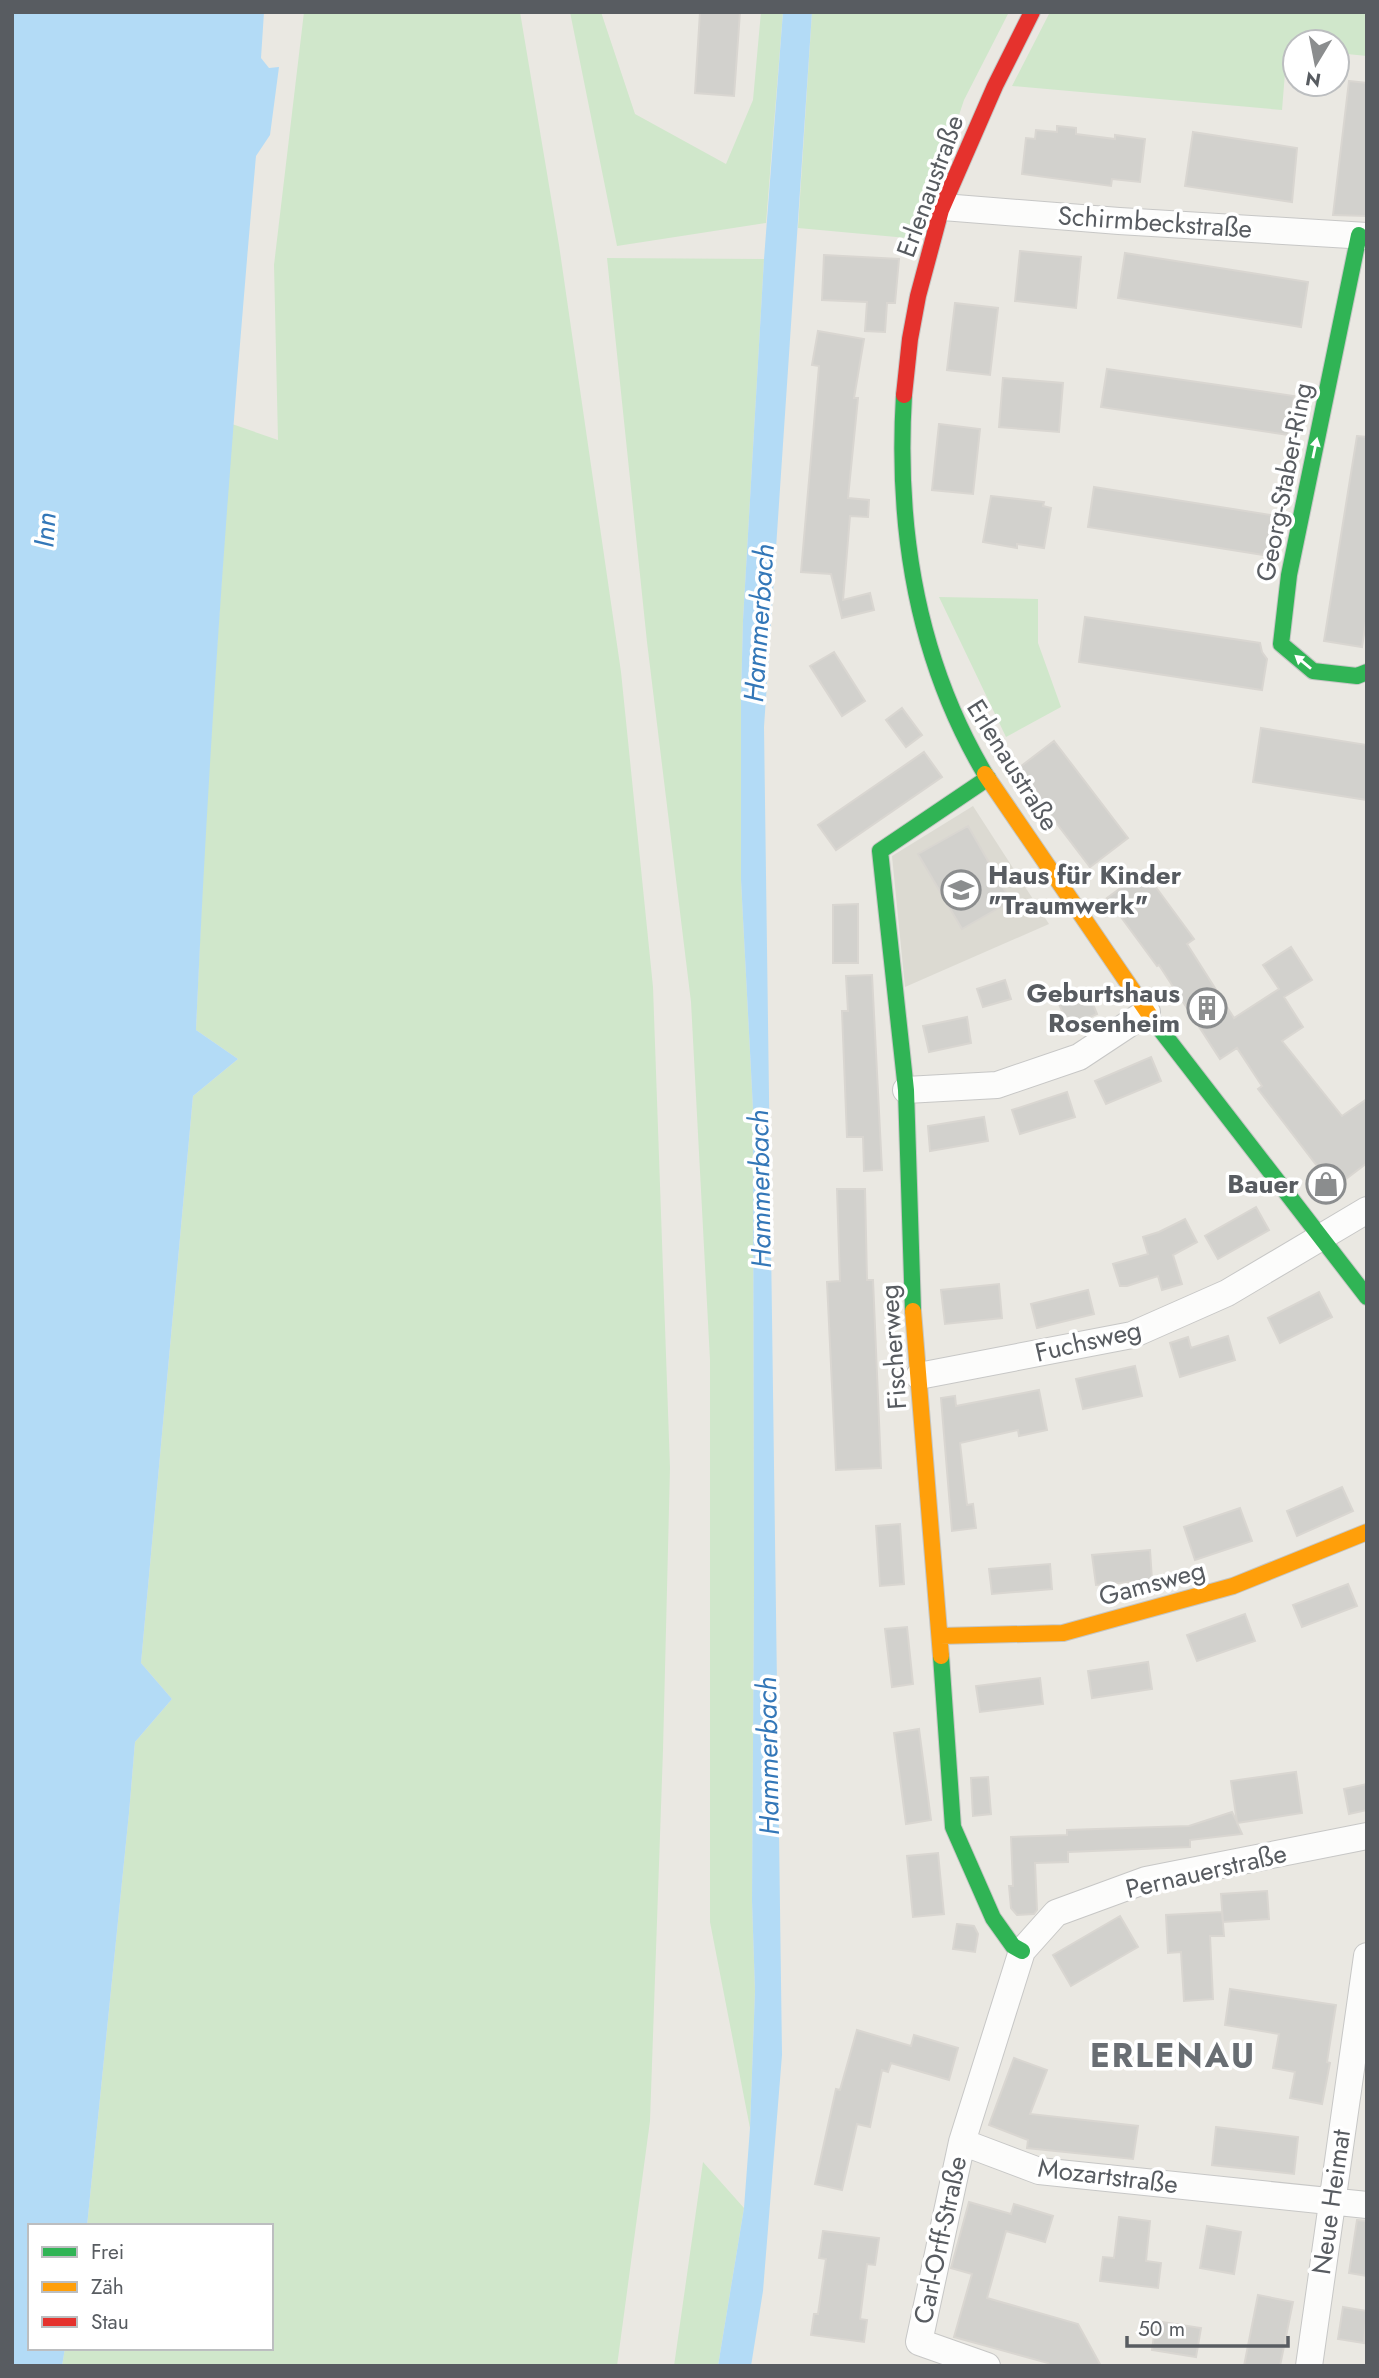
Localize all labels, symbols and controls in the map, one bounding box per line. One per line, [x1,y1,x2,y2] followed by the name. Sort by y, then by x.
[1281,28,1351,98] north arrow
[1303,65,1323,94] text: N
[887,110,973,262] street label: Erlenaustraße
[1057,196,1253,248] street label: Schirmbeckstraße
[1246,379,1322,585] street label: Georg-Staber-Ring
[1310,437,1321,459] one-way arrow
[23,511,67,549] water label: Inn
[733,542,785,704] water label: Hammerbach
[1294,655,1311,670] one-way arrow
[958,692,1068,838] street label: Erlenaustraße
[988,856,1182,924] place label: Haus für Kinder "Traumwerk"
[940,869,982,911] school or university icon: Haus für Kinder "Traumwerk"
[1027,974,1180,1042] place label: Geburtshaus Rosenheim
[1186,987,1228,1029] building icon: Geburtshaus Rosenheim
[738,1109,782,1269] water label: Hammerbach
[1305,1163,1347,1205] shop icon: Bauer
[1227,1165,1299,1203] place label: Bauer
[870,1283,916,1411] street label: Fischerweg
[1031,1310,1145,1372] street label: Fuchsweg
[1095,1551,1209,1615] street label: Gamsweg
[746,1676,790,1836] water label: Hammerbach
[1122,1834,1290,1908] street label: Pernauerstraße
[1090,2032,1256,2079] district label: ERLENAU
[1302,2126,1360,2277] street label: Neue Heimat
[1036,2149,1180,2203] street label: Mozartstraße
[904,2153,976,2327] street label: Carl-Orff-Straße
[28,2224,273,2350] legend
[91,2237,124,2267] text: Frei
[91,2272,124,2302] text: Zäh
[1127,2304,1288,2348] scale bar
[91,2307,129,2337] text: Stau
[1138,2314,1185,2344] text: 50 m

